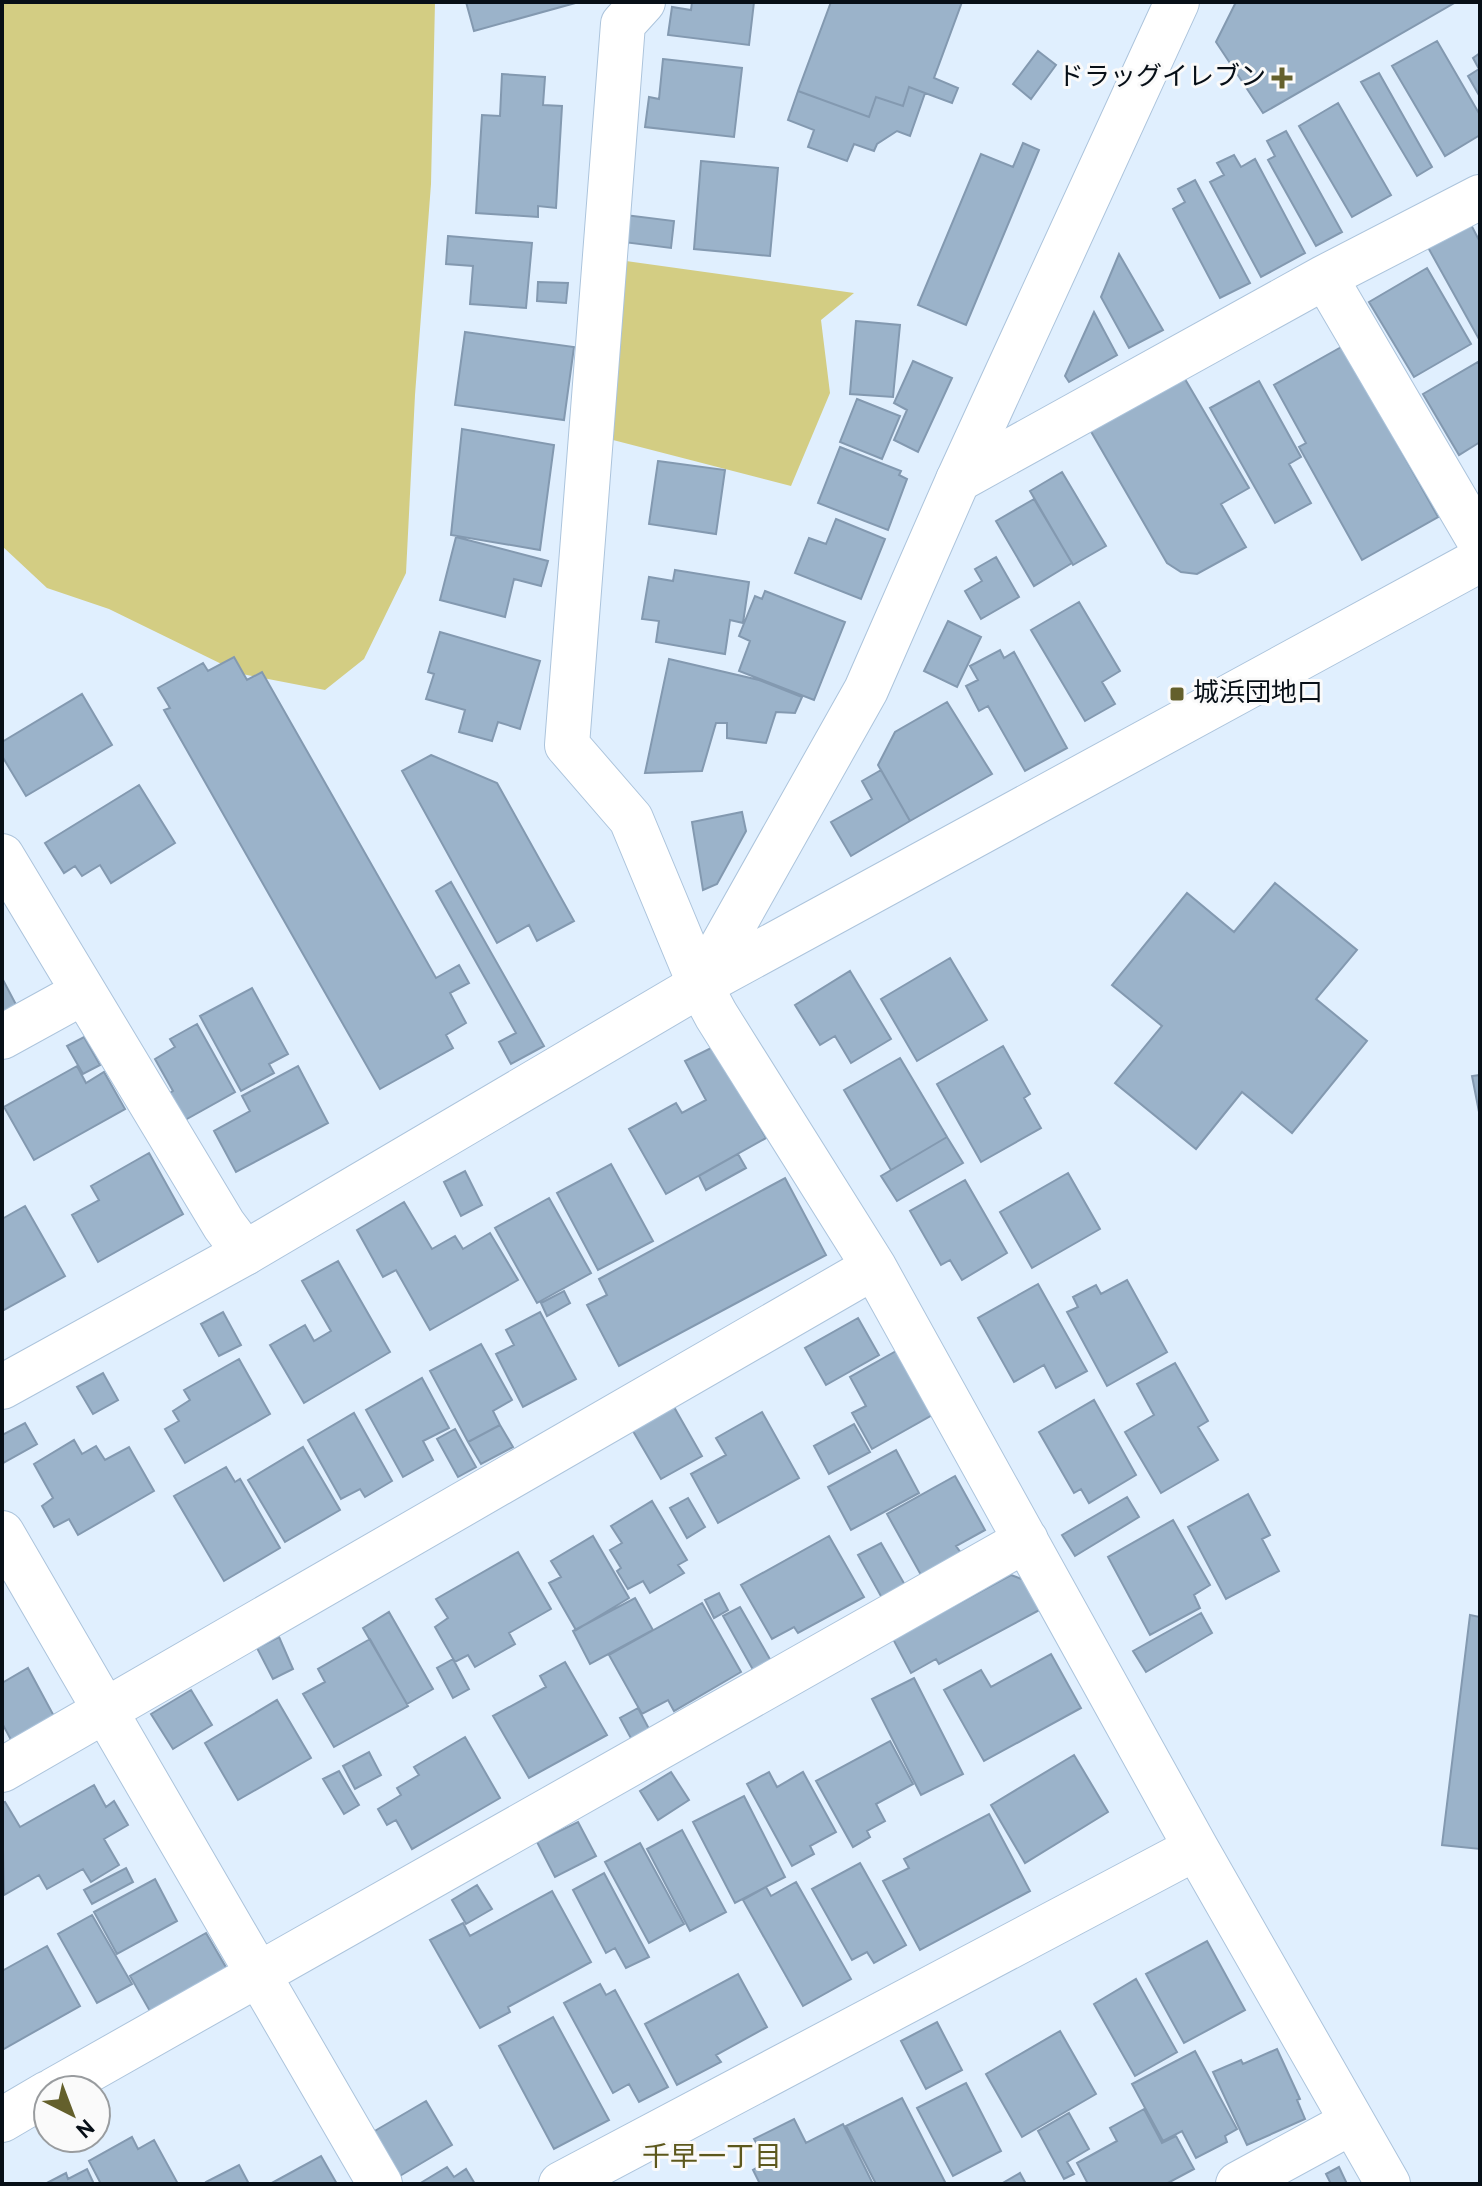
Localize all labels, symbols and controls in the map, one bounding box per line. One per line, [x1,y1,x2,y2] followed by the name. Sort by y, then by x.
[1058,62,1266,95] place label: ドラッグイレブン
[1273,69,1291,87] marker: ドラッグイレブン
[1193,678,1323,711] place label: 城浜団地口
[1168,685,1186,703] marker: 城浜団地口
[32,2074,112,2154] north arrow
[69,2112,99,2142] text: N
[642,2141,782,2177] district label: 千早一丁目

